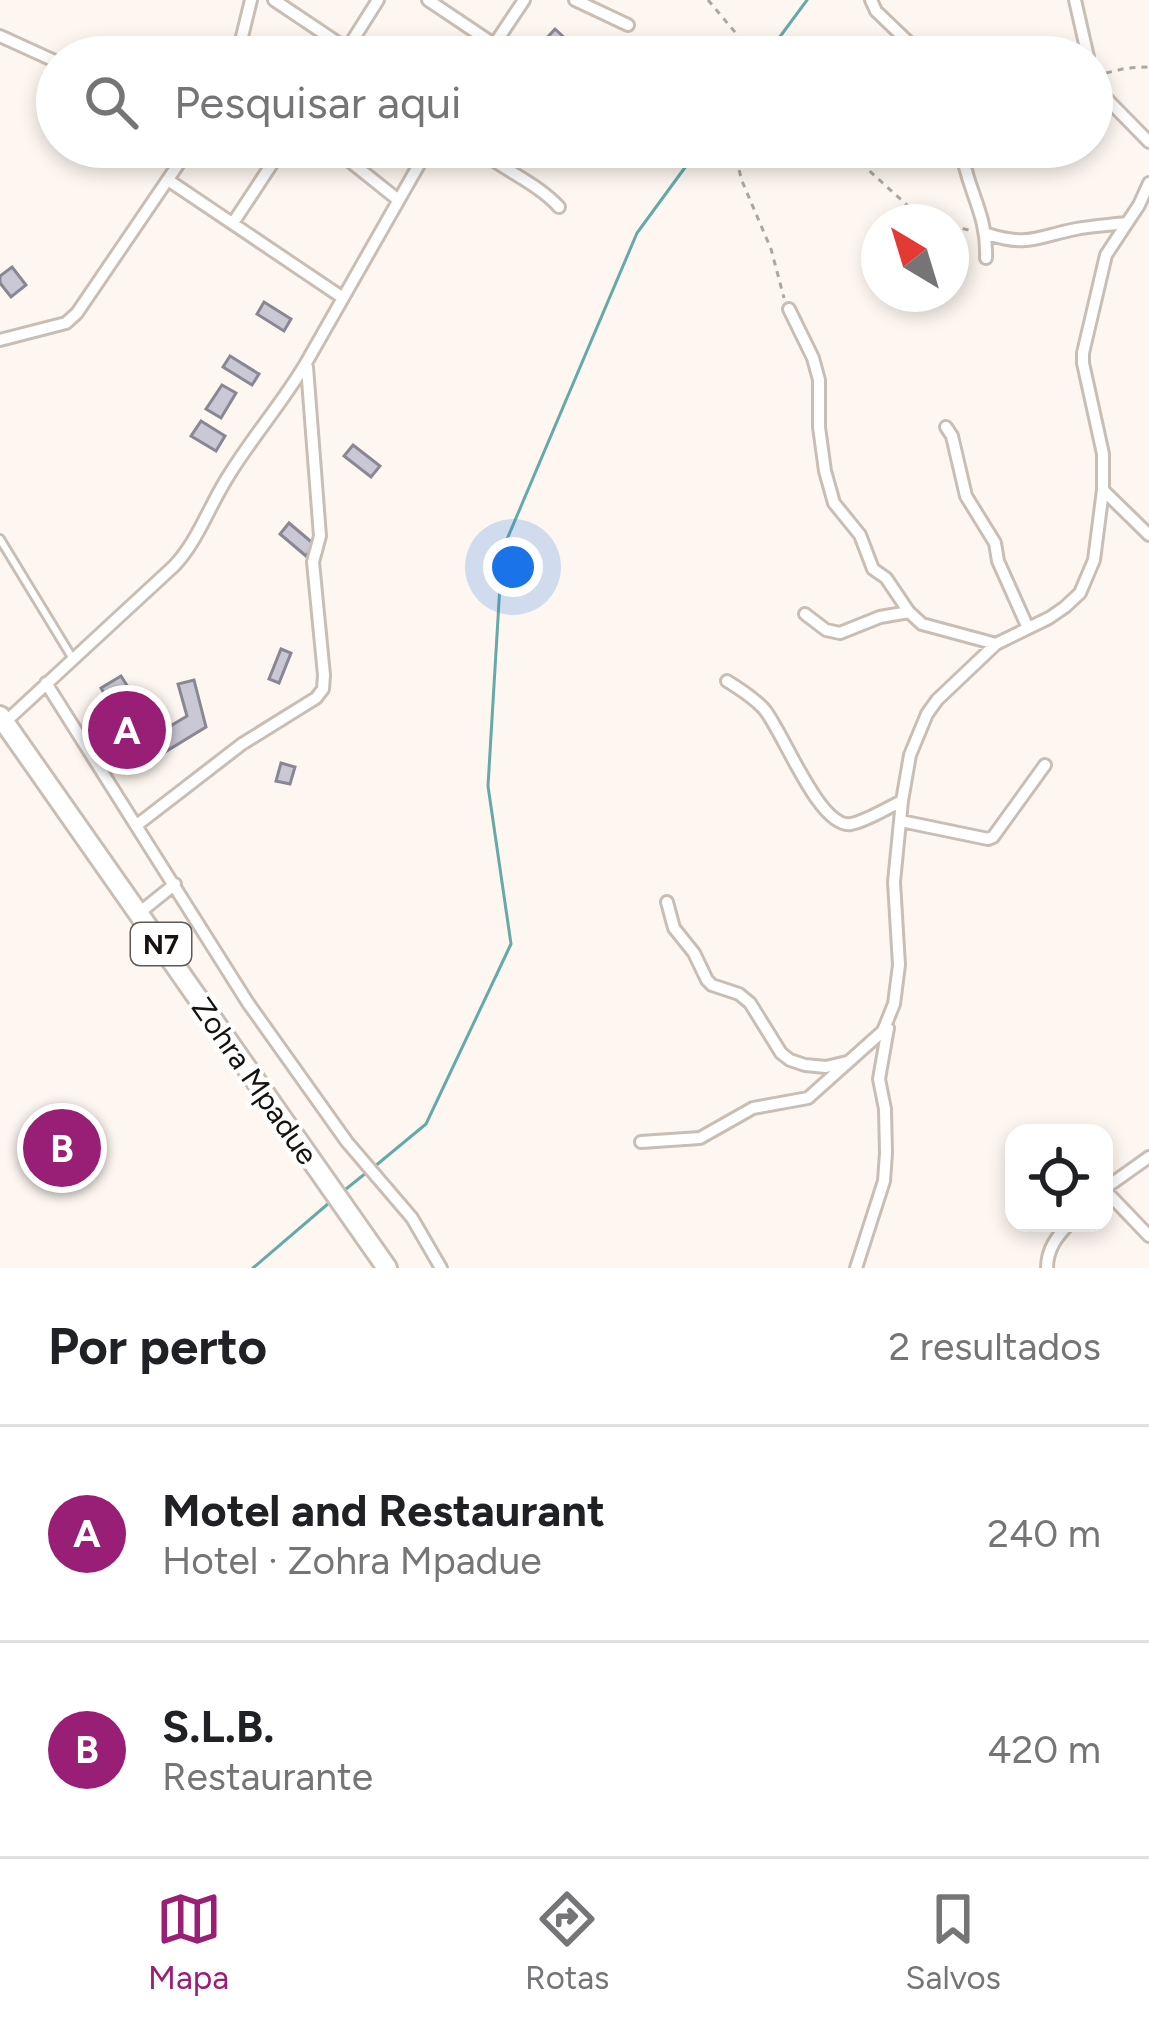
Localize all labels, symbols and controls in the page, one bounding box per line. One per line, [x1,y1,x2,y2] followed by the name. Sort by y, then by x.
[36,36,1113,168] search box
[78,69,144,135] icon: search
[174,75,461,129] text: Pesquisar aqui
[861,204,969,312] north arrow
[483,537,543,597] your location
[88,685,166,775] pin: A
[131,923,191,965] road number: N7
[184,990,326,1172] street label: Zohra Mpadue
[23,1103,101,1193] pin: B
[1005,1124,1113,1232] map controls
[1005,1124,1113,1232] button: locate
[48,1316,267,1377] text: Por perto
[888,1323,1101,1370] text: 2 resultados
[162,1483,605,1537] text: Motel and Restaurant
[73,1510,101,1557] text: A
[987,1510,1101,1557] text: 240 m
[162,1537,542,1584] text: Hotel · Zohra Mpadue
[162,1699,275,1753] text: S.L.B.
[75,1726,99,1773] text: B
[987,1726,1101,1773] text: 420 m
[162,1753,373,1800] text: Restaurante
[148,1886,229,1997] tab: Mapa
[525,1886,609,1997] tab: Rotas
[905,1886,1001,1997] tab: Salvos

